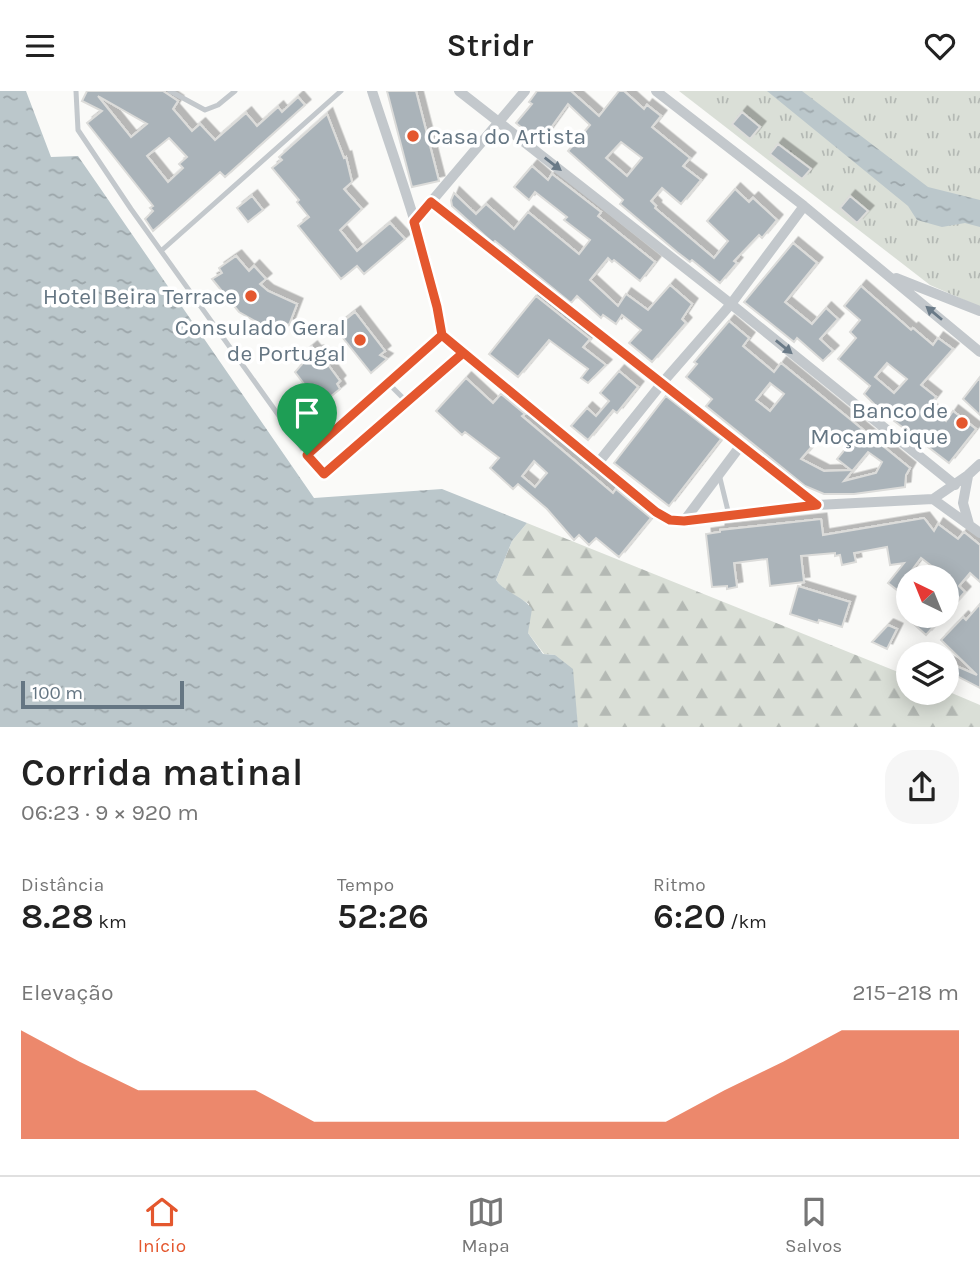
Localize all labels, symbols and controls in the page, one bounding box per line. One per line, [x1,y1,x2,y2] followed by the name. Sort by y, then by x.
[21,27,59,65] icon: menu
[447,27,533,64] text: Stridr
[921,27,959,65] icon: heart
[427,123,586,150] place label: Casa do Artista
[405,128,421,144] marker: Casa do Artista
[544,156,562,171] one-way arrow
[43,283,237,310] place label: Hotel Beira Terrace
[243,288,259,304] marker: Hotel Beira Terrace
[925,306,942,321] one-way arrow
[175,314,346,367] place label: Consulado Geral de Portugal
[352,332,368,348] marker: Consulado Geral de Portugal
[775,339,793,354] one-way arrow
[277,383,337,455] pin
[288,394,326,432] icon: arrive
[810,397,948,450] place label: Banco de Moçambique
[954,415,970,431] marker: Banco de Moçambique
[896,565,959,628] north arrow
[896,565,959,705] map controls
[896,642,959,705] button: layers
[21,678,184,710] scale bar
[32,682,83,704] text: 100 m
[21,750,303,795] text: Corrida matinal
[885,750,959,824] button: share
[21,799,199,826] text: 06:23 · 9 × 920 m
[21,874,104,896] text: Distância
[337,874,394,896] text: Tempo
[653,874,706,896] text: Ritmo
[21,896,94,937] text: 8.28
[337,896,429,937] text: 52:26
[653,896,726,937] text: 6:20
[94,911,127,933] text: km
[726,911,767,933] text: /km
[21,979,114,1006] text: Elevação
[852,979,959,1006] text: 215–218 m
[138,1193,186,1257] tab: Início
[461,1193,510,1257] tab: Mapa
[785,1193,842,1257] tab: Salvos

